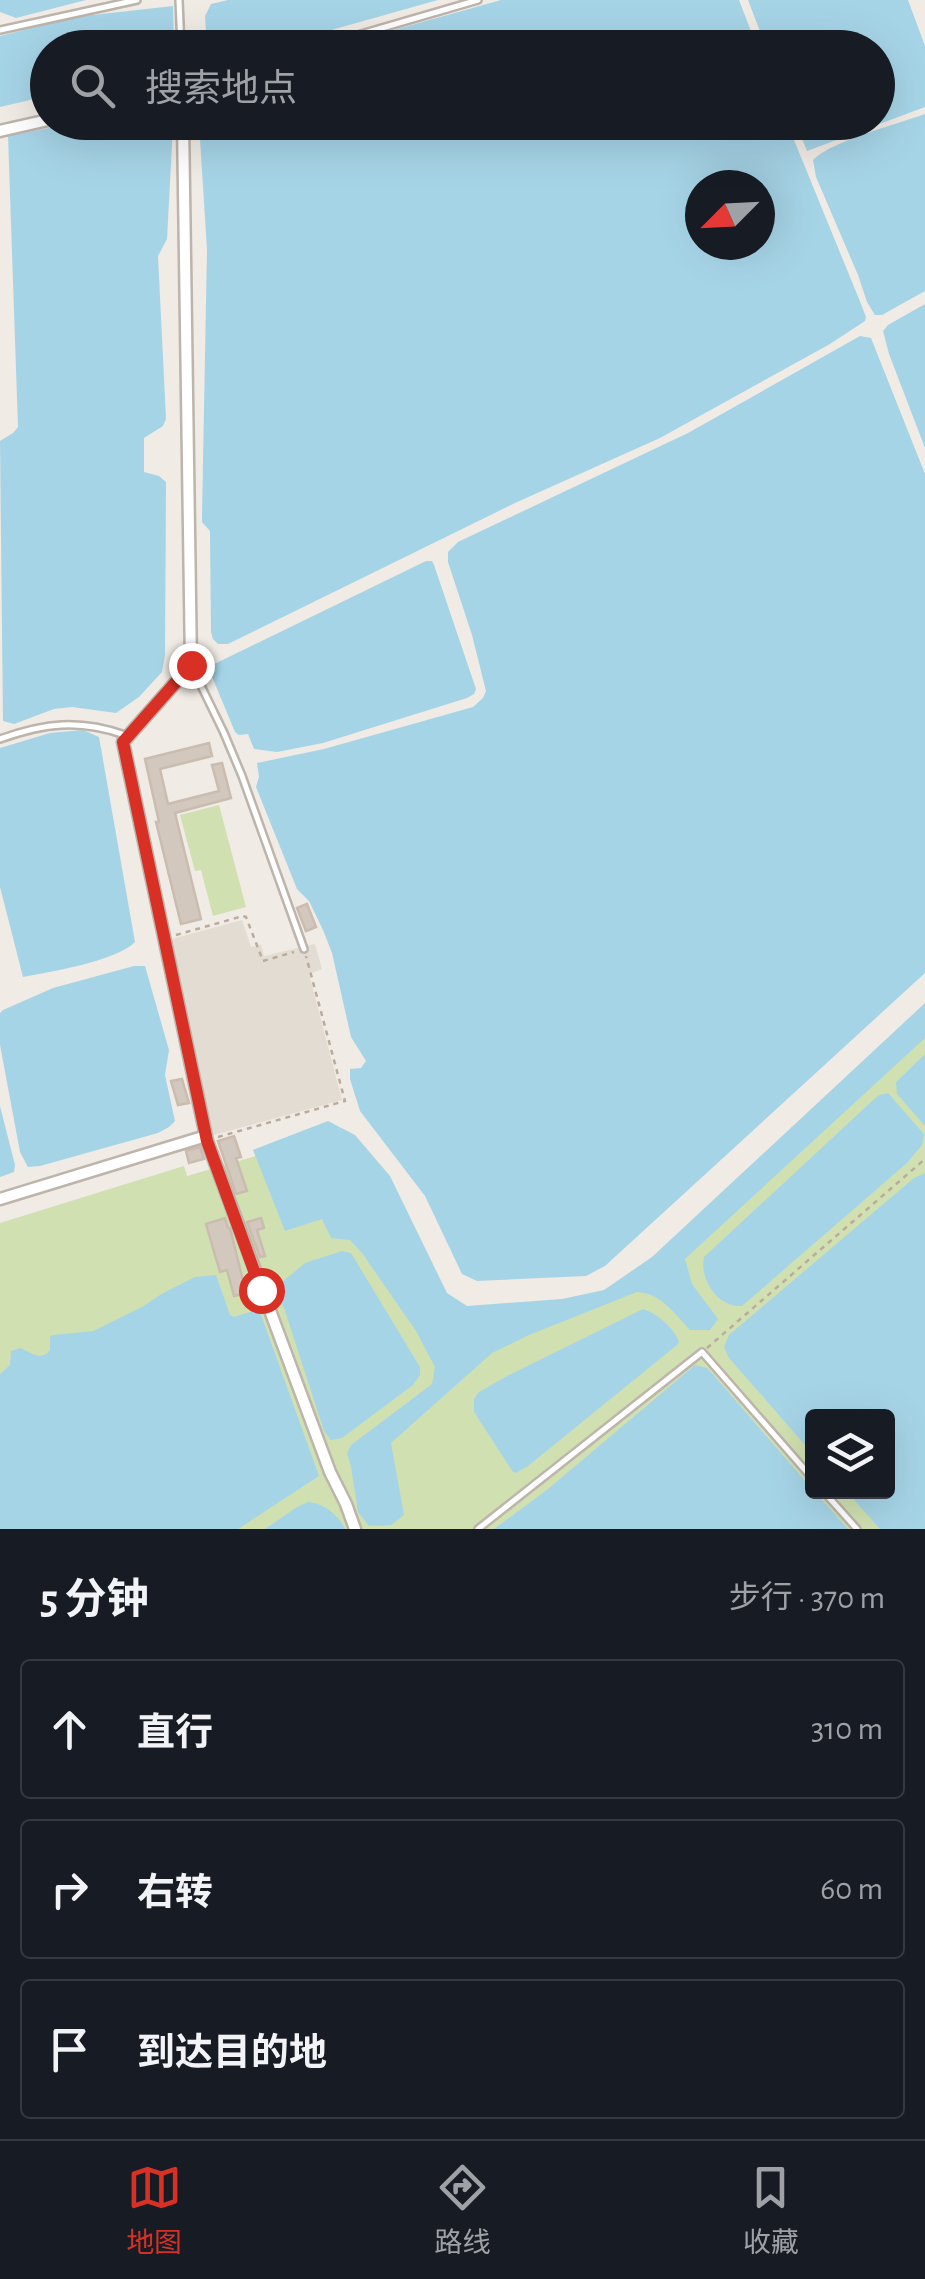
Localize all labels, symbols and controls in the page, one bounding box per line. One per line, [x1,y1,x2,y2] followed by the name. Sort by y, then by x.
[30,30,895,140] search box
[65,58,120,113] icon: search
[145,71,297,109] text: 搜索地点
[685,170,775,260] north arrow
[169,643,215,689] route end
[239,1268,285,1314] route start
[805,1409,895,1499] map controls
[805,1409,895,1499] button: layers
[40,1579,149,1621] text: 5 分钟
[729,1582,885,1614] text: 步行 · 370 m
[42,1702,97,1757] icon: ahead
[811,1713,883,1745] text: 310 m
[137,1715,213,1753] text: 直行
[42,1862,97,1917] icon: right
[820,1873,883,1905] text: 60 m
[137,1875,213,1913] text: 右转
[42,2022,97,2077] icon: arrive
[137,2035,327,2073] text: 到达目的地
[126,2160,182,2261] tab: 地图
[434,2160,491,2261] tab: 路线
[743,2160,799,2261] tab: 收藏

